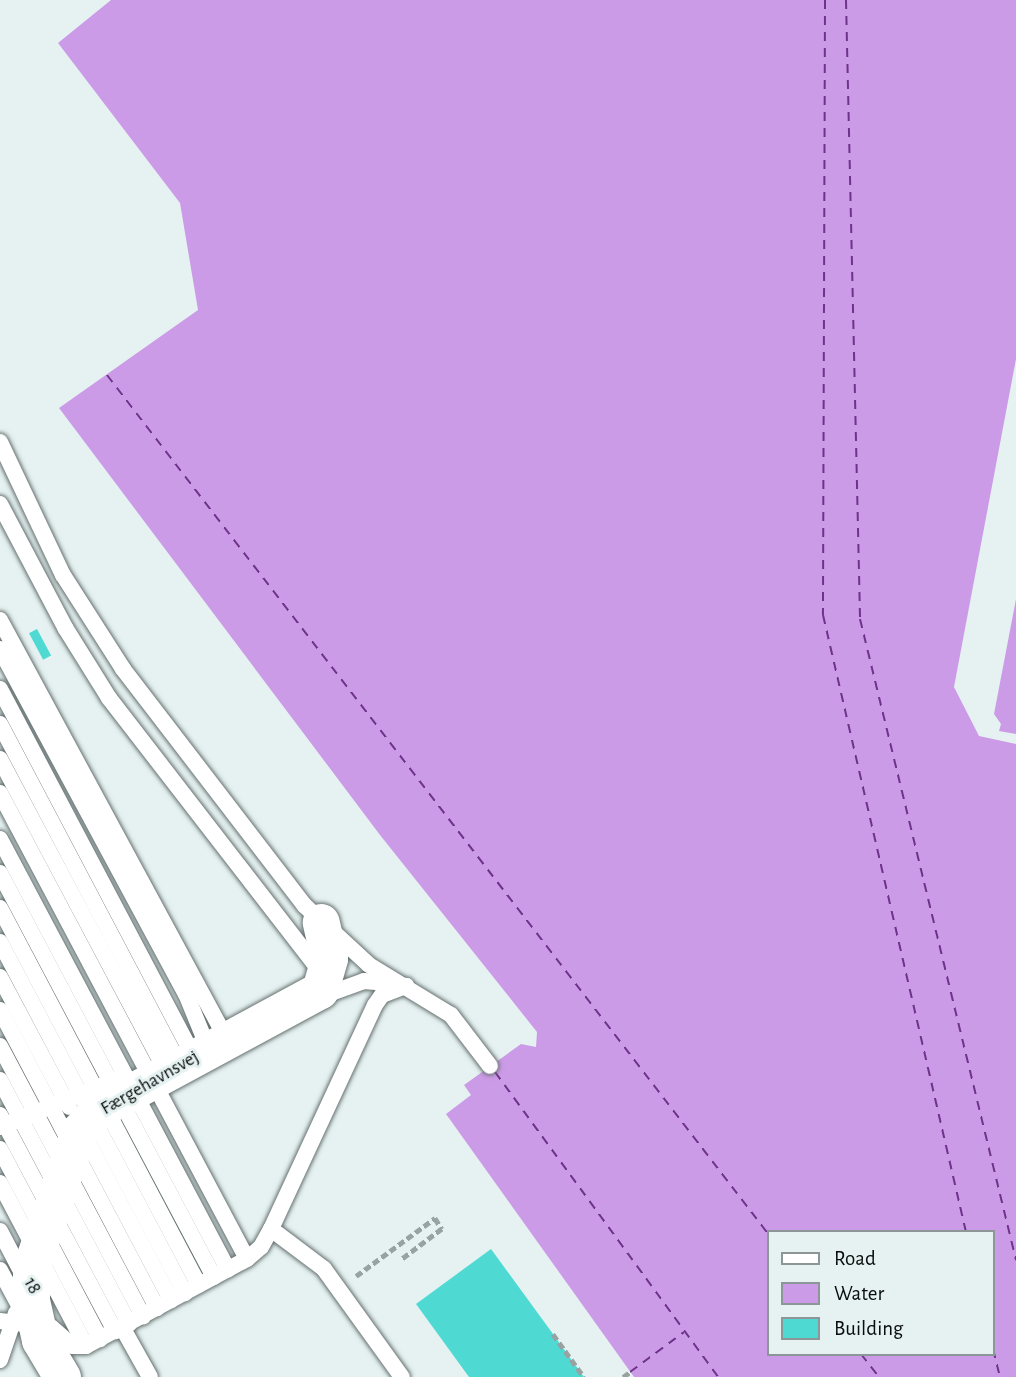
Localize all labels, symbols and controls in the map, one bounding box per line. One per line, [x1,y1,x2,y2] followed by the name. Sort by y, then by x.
[97,1046,203,1120] street label: Færgehavnsvej
[768,1230,995,1356] legend
[834,1248,876,1269] text: Road
[18,1274,46,1298] street label: 18
[834,1283,884,1304] text: Water
[834,1318,903,1339] text: Building

